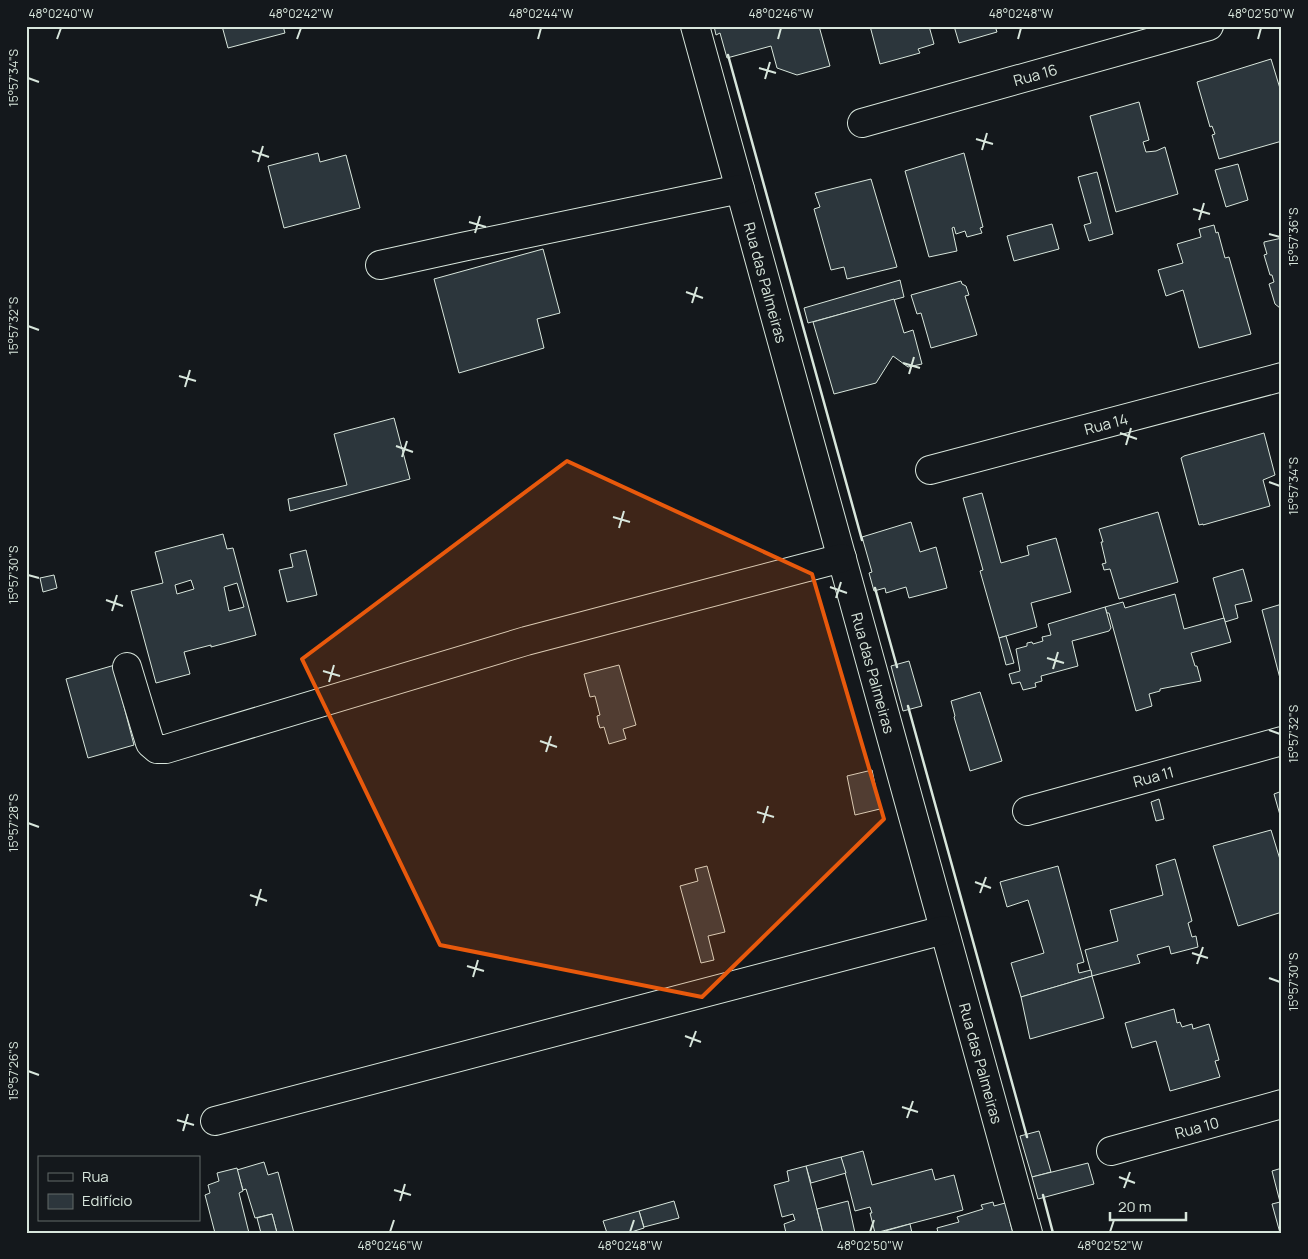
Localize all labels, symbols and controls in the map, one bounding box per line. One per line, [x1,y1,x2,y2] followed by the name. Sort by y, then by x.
[28,5,94,22] text: 48°02'40"W
[269,5,334,22] text: 48°02'42"W
[509,5,574,22] text: 48°02'44"W
[748,5,814,22] text: 48°02'46"W
[989,5,1054,22] text: 48°02'48"W
[1228,5,1295,22] text: 48°02'50"W
[5,49,22,107] text: 15°57'34"S
[1011,58,1060,91] street label: Rua 16
[1285,208,1302,266] text: 15°57'36"S
[739,220,792,345] street label: Rua das Palmeiras
[5,297,22,355] text: 15°57'32"S
[1082,408,1130,439] street label: Rua 14
[1285,457,1302,515] text: 15°57'34"S
[5,546,22,604] text: 15°57'30"S
[847,610,900,736] street label: Rua das Palmeiras
[1285,705,1302,763] text: 15°57'32"S
[1131,761,1176,792] street label: Rua 11
[5,794,22,852] text: 15°57'28"S
[1285,953,1302,1011] text: 15°57'30"S
[954,1000,1008,1126] street label: Rua das Palmeiras
[5,1042,22,1100] text: 15°57'26"S
[1172,1111,1221,1143] street label: Rua 10
[38,1156,200,1222] legend
[82,1166,109,1187] text: Rua
[1110,1189,1187,1221] scale bar
[82,1190,133,1211] text: Edifício
[1118,1196,1151,1217] text: 20 m
[357,1237,423,1254] text: 48°02'46"W
[598,1237,663,1254] text: 48°02'48"W
[837,1237,904,1254] text: 48°02'50"W
[1077,1237,1144,1254] text: 48°02'52"W

